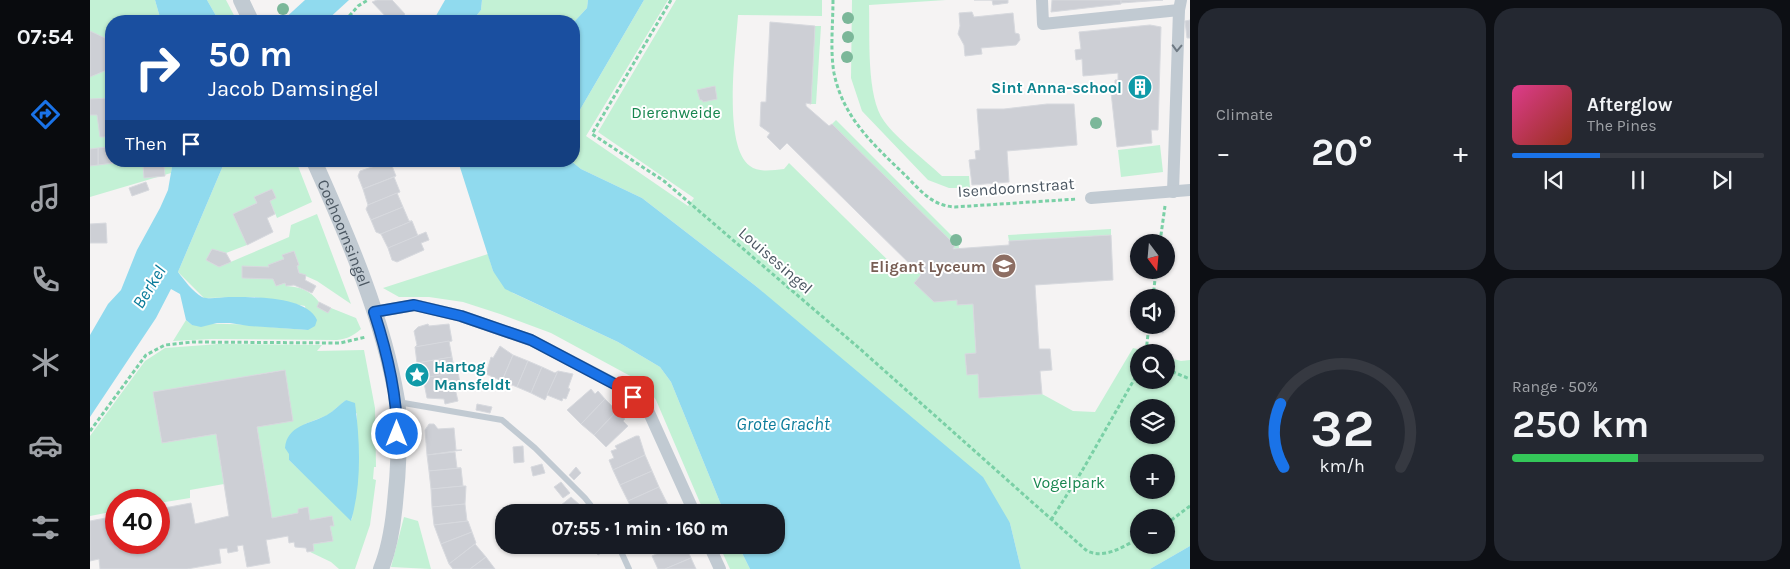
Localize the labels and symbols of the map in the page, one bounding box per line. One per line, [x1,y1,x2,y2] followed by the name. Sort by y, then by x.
[1172,45,1183,53] one-way arrow
[1127,74,1153,100] building icon: Sint Anna-school
[991,78,1122,97] place label: Sint Anna-school
[631,103,721,122] park label: Dierenweide
[957,174,1075,201] street label: Isendoornstraat
[313,176,374,289] street label: Coehoornsingel
[735,223,817,298] street label: Louisesingel
[1130,234,1175,279] north arrow
[991,253,1017,279] school or university icon: Eligant Lyceum
[870,257,986,276] place label: Eligant Lyceum
[127,261,171,313] water label: Berkel
[434,357,511,394] place label: Hartog Mansfeldt
[404,362,430,388] place icon: Hartog Mansfeldt
[612,376,654,418] pin
[370,407,422,459] position arrow
[736,413,831,435] water label: Grote Gracht
[1033,473,1105,492] park label: Vogelpark
[105,489,170,554] speed limit sign: 40

